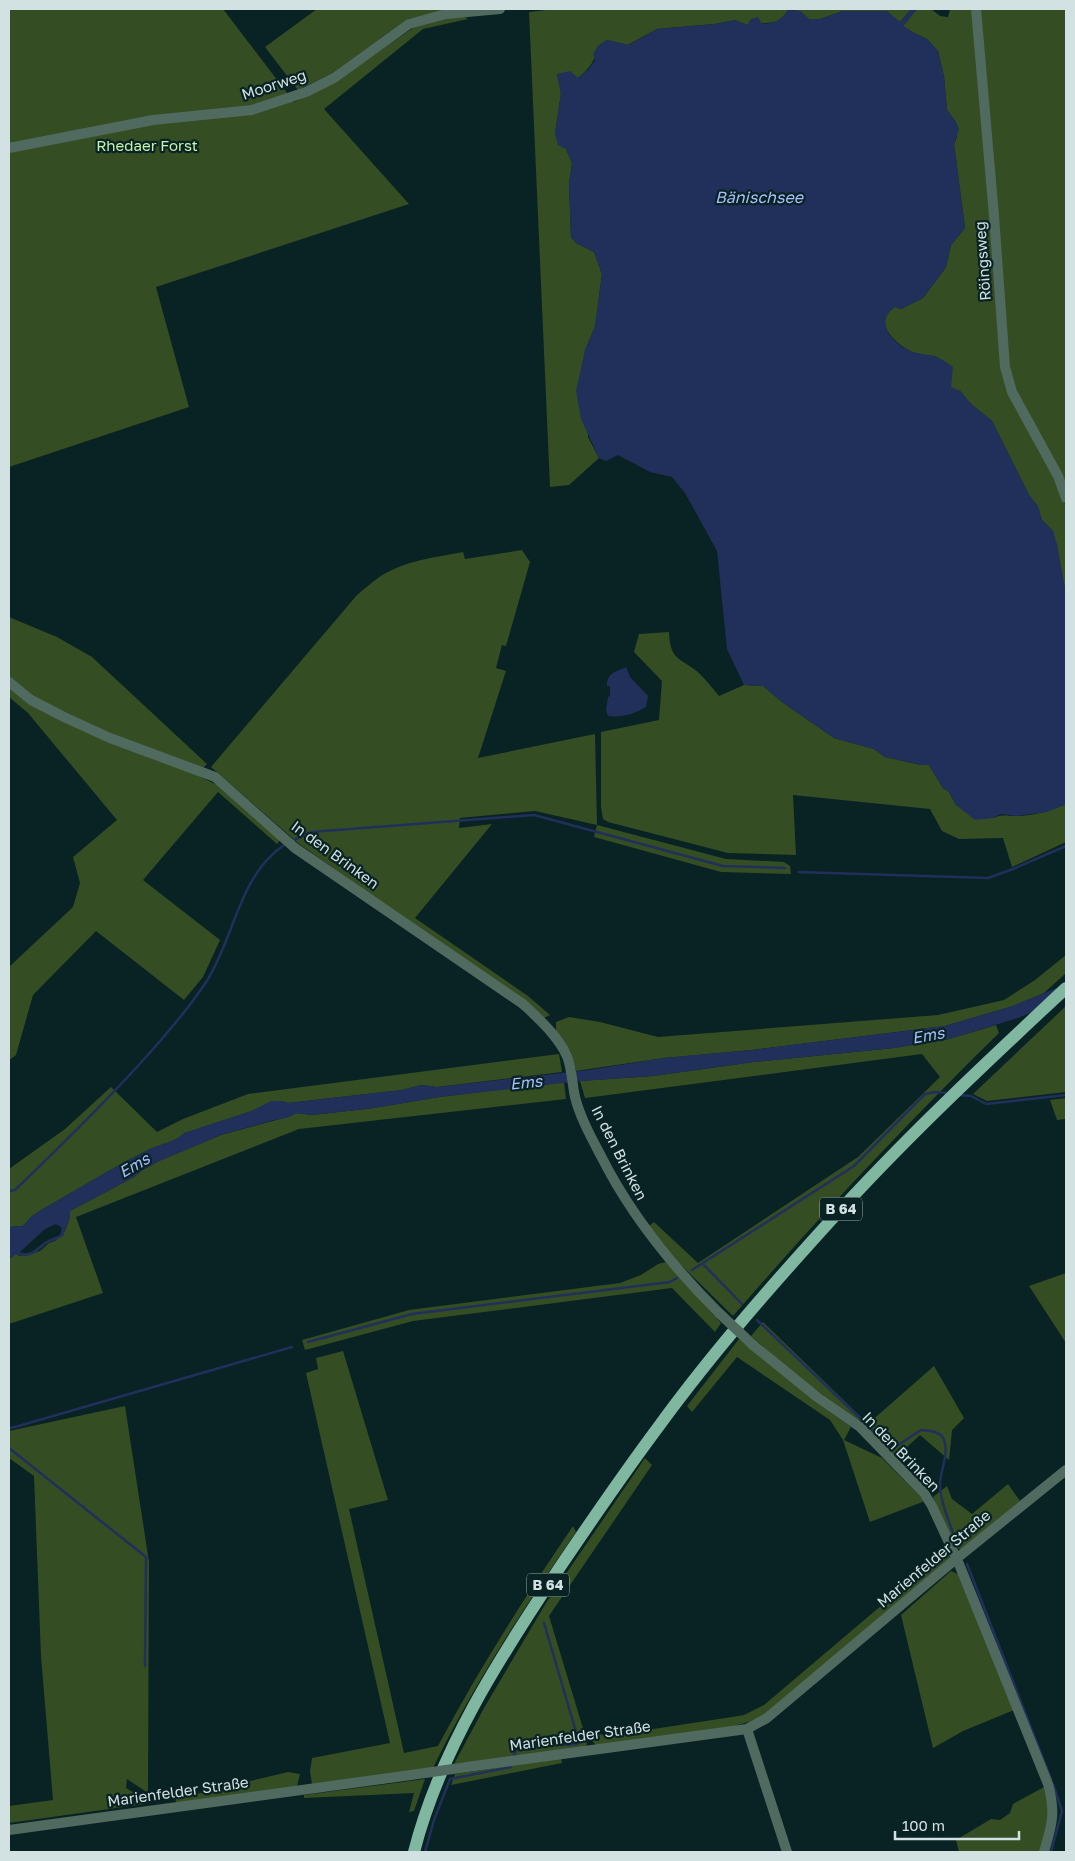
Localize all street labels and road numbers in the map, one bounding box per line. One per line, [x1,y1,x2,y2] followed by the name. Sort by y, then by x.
[239,65,308,103] street label: Moorweg
[970,221,994,301] street label: Röingsweg
[288,816,383,892] street label: In den Brinken
[588,1102,651,1203] street label: In den Brinken
[820,1198,862,1220] road number: B 64
[859,1408,944,1495] street label: In den Brinken
[873,1505,994,1611] street label: Marienfelder Straße
[527,1574,569,1596] road number: B 64
[508,1716,652,1754] street label: Marienfelder Straße
[106,1772,250,1810] street label: Marienfelder Straße

